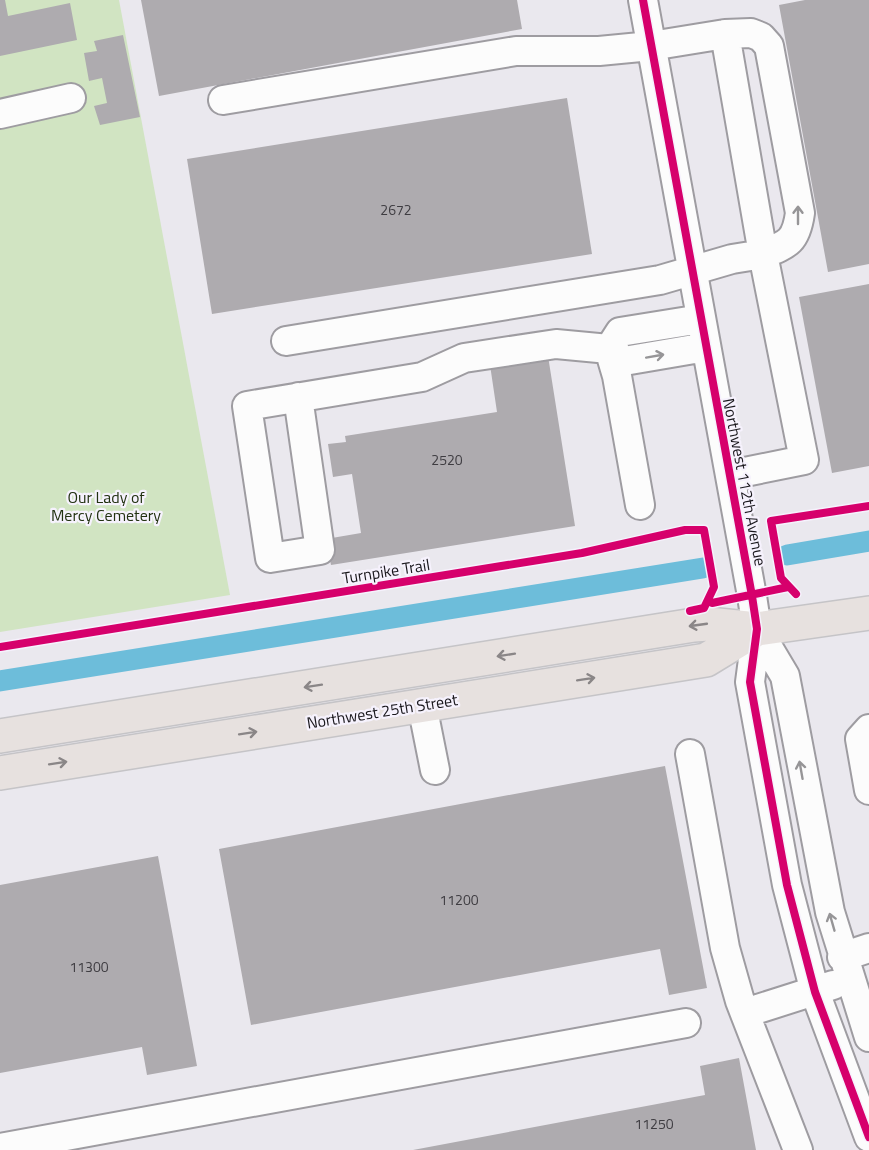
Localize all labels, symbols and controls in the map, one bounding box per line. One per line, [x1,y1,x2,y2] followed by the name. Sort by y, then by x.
[380,199,412,220] house number: 2672
[792,206,804,225] one-way arrow
[645,350,665,361] one-way arrow
[717,396,773,568] street label: Northwest 112th Avenue
[431,449,463,470] house number: 2520
[51,485,161,527] park label: Our Lady of Mercy Cemetery
[340,552,432,590] street label: Turnpike Trail
[689,620,709,631] one-way arrow
[497,650,516,661] one-way arrow
[575,673,595,684] one-way arrow
[304,681,324,692] one-way arrow
[305,687,460,735] street label: Northwest 25th Street
[238,727,257,738] one-way arrow
[47,758,67,769] one-way arrow
[795,761,806,781] one-way arrow
[439,889,479,910] house number: 11200
[826,913,838,932] one-way arrow
[69,956,109,977] house number: 11300
[634,1113,674,1134] house number: 11250

